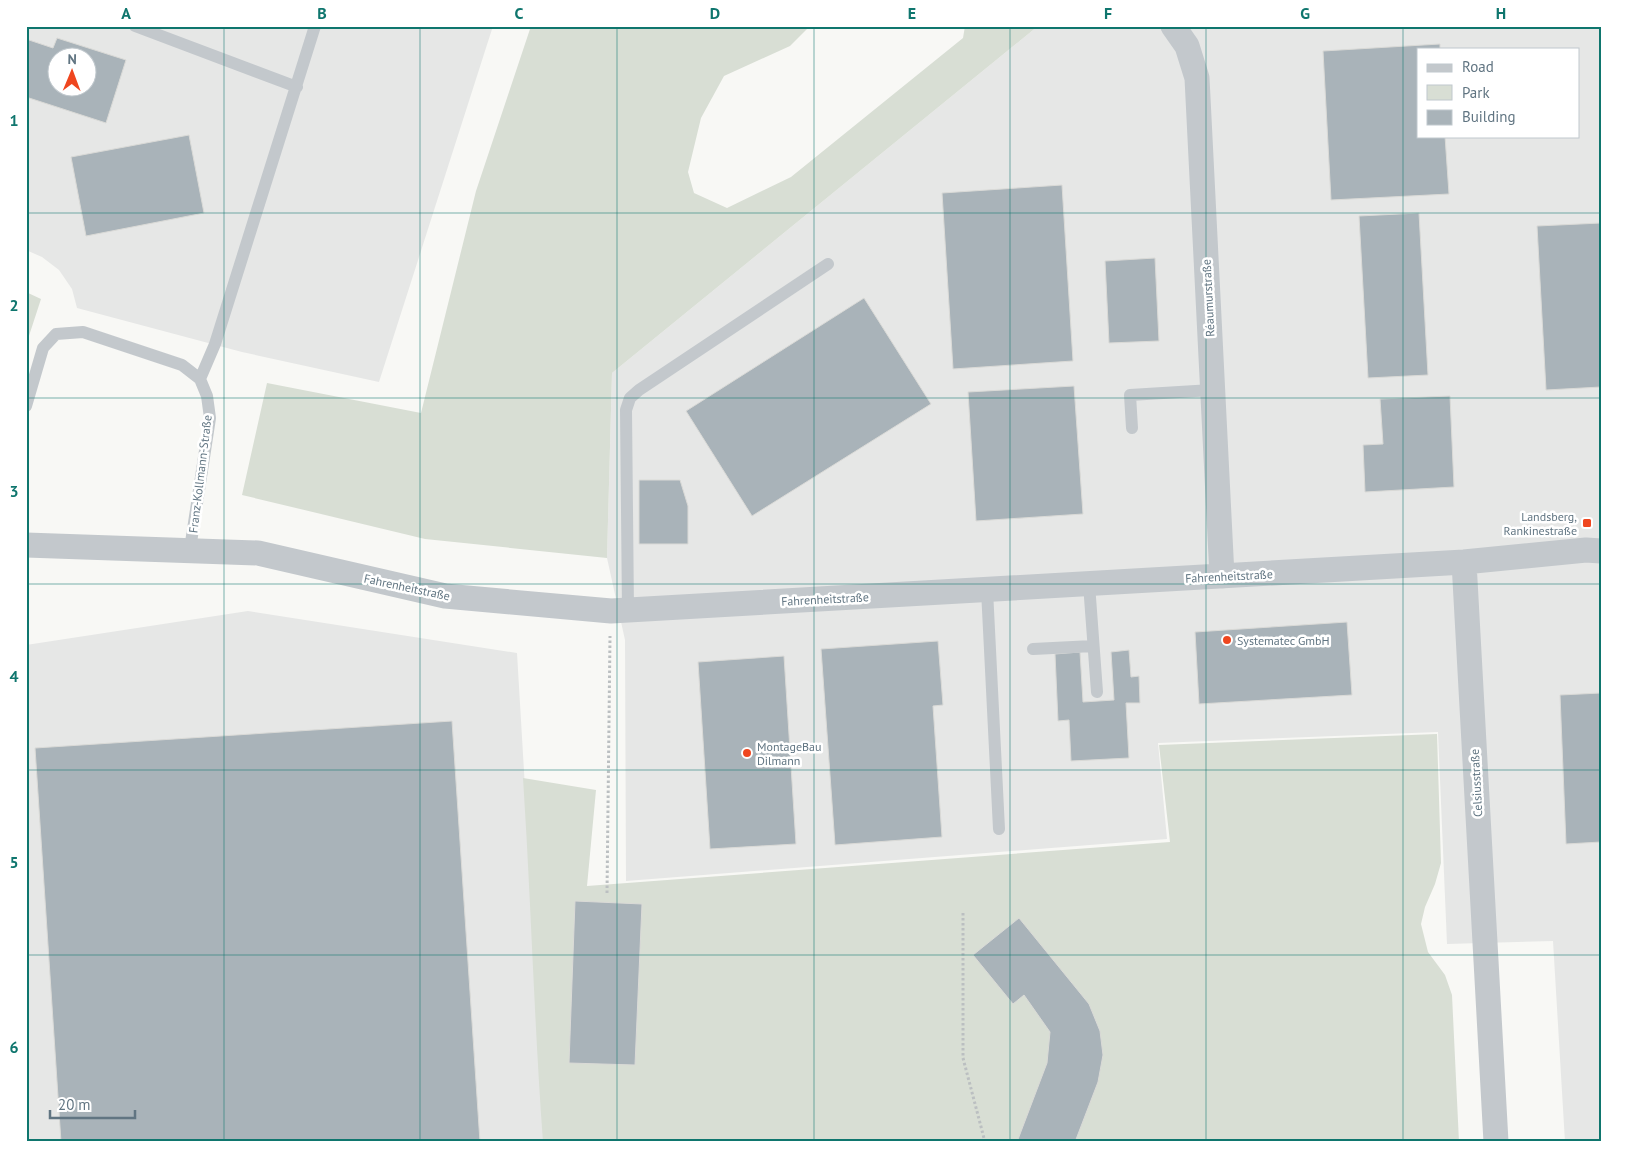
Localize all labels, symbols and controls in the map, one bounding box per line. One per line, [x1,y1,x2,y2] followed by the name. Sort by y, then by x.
[121,3,131,23] text: A
[317,3,327,23] text: B
[515,3,524,23] text: C
[710,3,720,23] text: D
[908,3,916,23] text: E
[1104,3,1112,23] text: F
[1300,3,1310,23] text: G
[1496,3,1506,23] text: H
[48,48,98,98] north arrow
[1417,48,1580,138] legend
[67,50,77,68] text: N
[1462,57,1494,76] text: Road
[1462,83,1490,102] text: Park
[1462,107,1516,126] text: Building
[9,110,19,130] text: 1
[1198,259,1218,337] street label: Réaumurstraße
[9,295,19,315] text: 2
[185,414,215,534] street label: Franz-Kollmann-Straße
[9,481,19,501] text: 3
[1503,509,1577,538] place label: Landsberg, Rankinestraße
[1581,517,1593,529] marker: Landsberg, Rankinestraße
[1185,566,1273,586] street label: Fahrenheitstraße
[363,571,451,603] street label: Fahrenheitstraße
[781,589,869,609] street label: Fahrenheitstraße
[1237,633,1330,648] place label: Systematec GmbH
[1221,634,1233,646] marker: Systematec GmbH
[9,666,19,686] text: 4
[757,739,821,768] place label: MontageBau Dilmann
[741,747,753,759] marker: MontageBau Dilmann
[1467,749,1485,817] street label: Celsiusstraße
[9,852,19,872] text: 5
[9,1037,19,1057] text: 6
[50,1088,135,1120] scale bar
[58,1095,91,1114] text: 20 m

